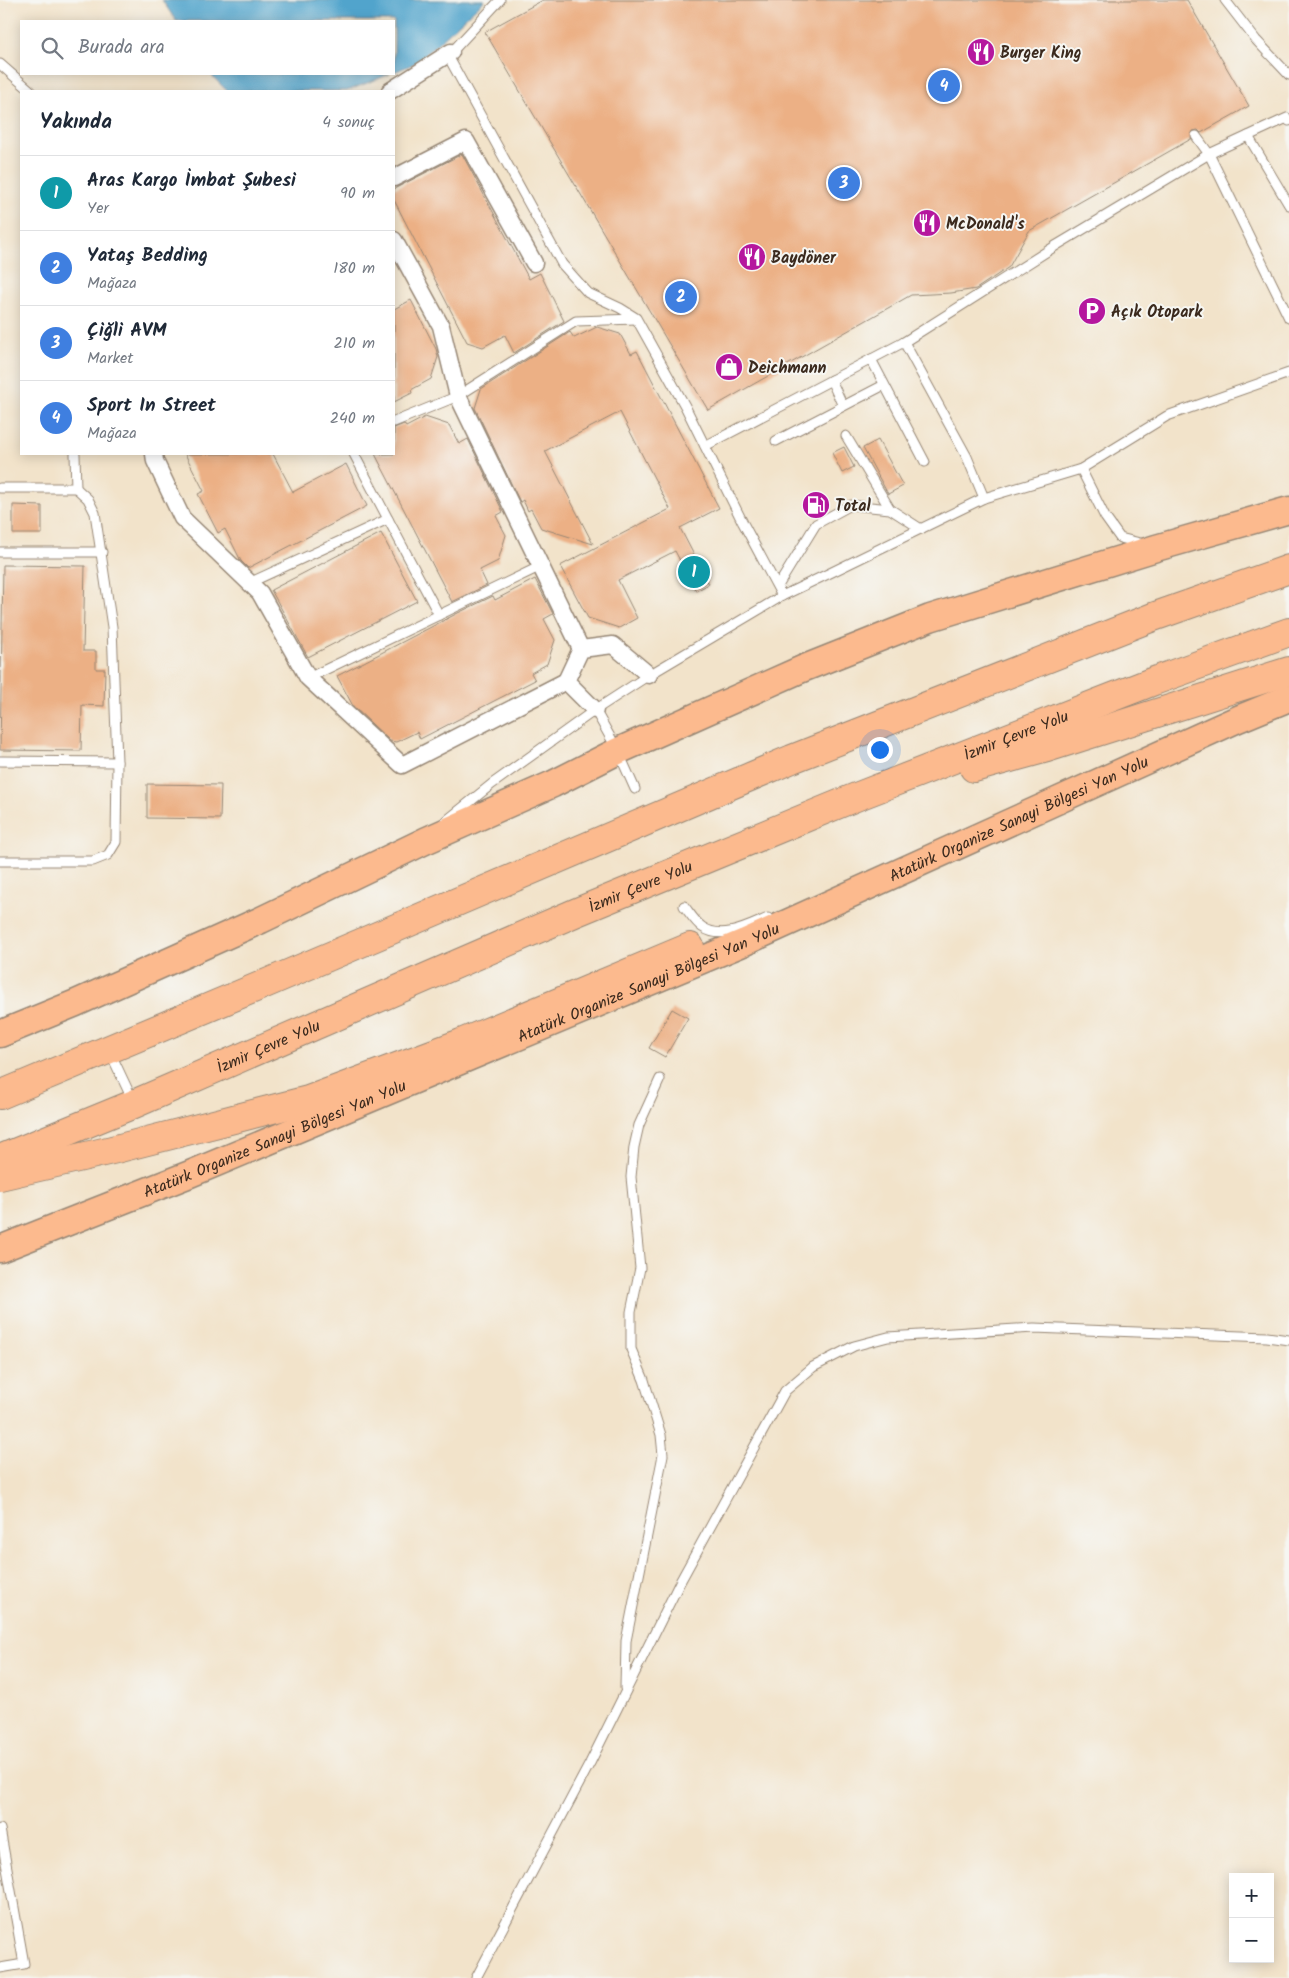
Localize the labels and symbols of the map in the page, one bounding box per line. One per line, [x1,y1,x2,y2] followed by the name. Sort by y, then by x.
[966,37,996,67] restaurant icon: Burger King
[1000,41,1081,66] place label: Burger King
[928,67,960,105] pin: 4
[828,164,860,202] pin: 3
[912,208,942,238] restaurant icon: McDonald's
[946,212,1025,237] place label: McDonald's
[737,242,767,272] restaurant icon: Baydöner
[771,246,837,271] place label: Baydöner
[665,278,697,316] pin: 2
[1077,296,1107,326] parking icon: Açık Otopark
[1111,300,1203,325] place label: Açık Otopark
[714,352,744,382] shop icon: Deichmann
[748,356,827,381] place label: Deichmann
[801,490,831,520] fuel station icon: Total
[835,494,871,519] place label: Total
[678,553,710,591] pin: 1
[960,704,1073,768] street label: İzmir Çevre Yolu
[867,737,893,763] your location
[885,750,1153,889] street label: Atatürk Organize Sanayi Bölgesi Yan Yolu
[585,855,697,920] street label: İzmir Çevre Yolu
[514,917,784,1050] street label: Atatürk Organize Sanayi Bölgesi Yan Yolu
[213,1014,325,1081] street label: İzmir Çevre Yolu
[140,1074,411,1205] street label: Atatürk Organize Sanayi Bölgesi Yan Yolu

